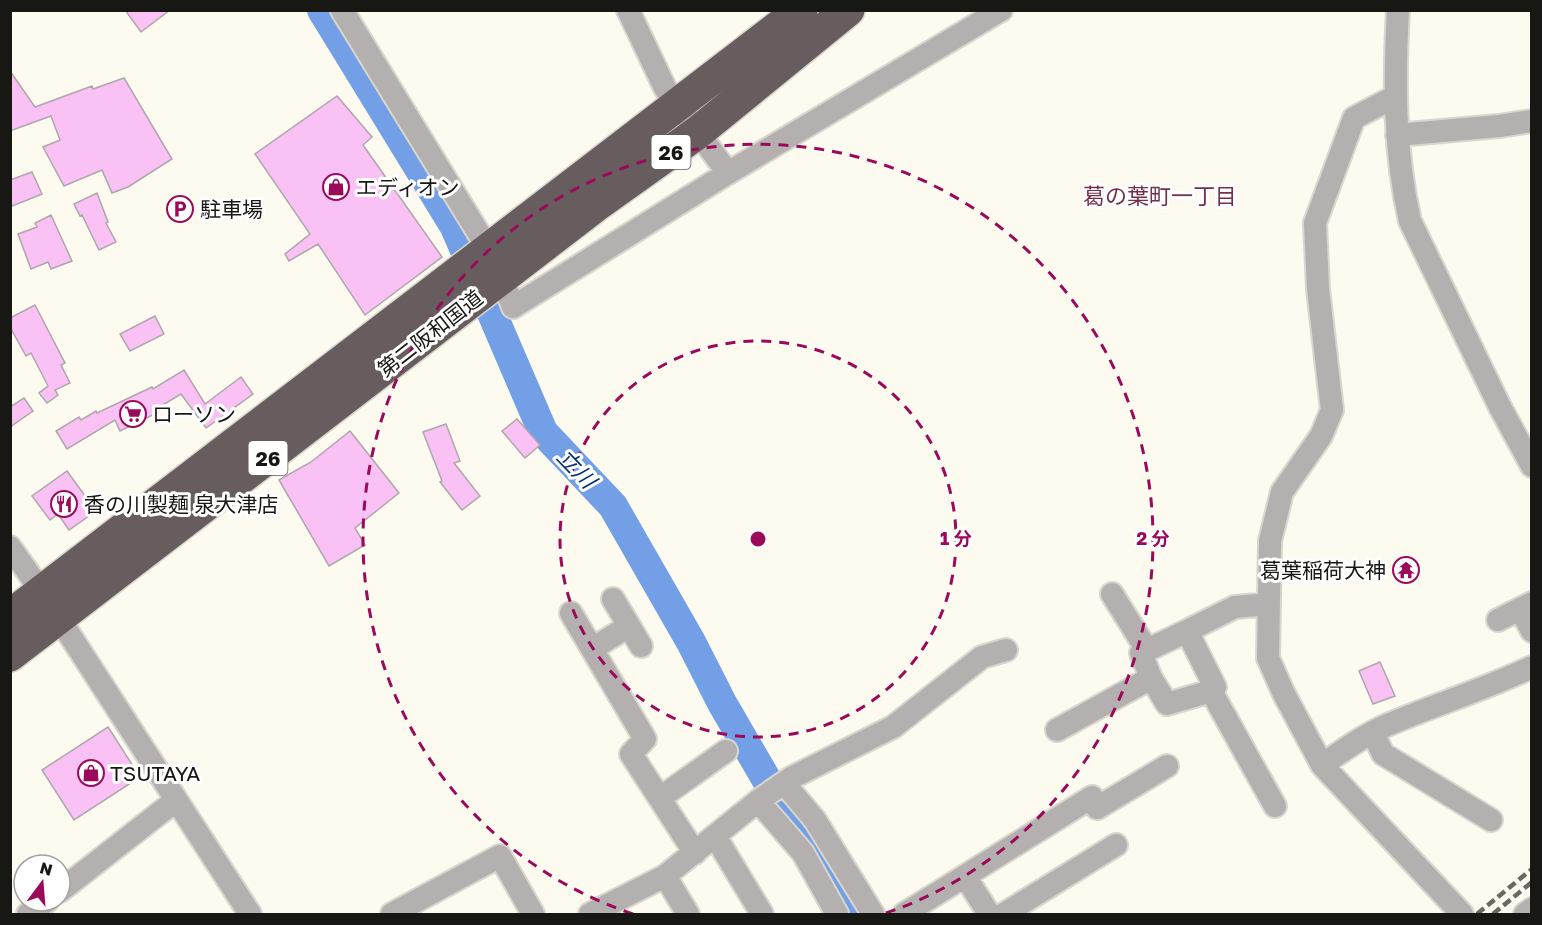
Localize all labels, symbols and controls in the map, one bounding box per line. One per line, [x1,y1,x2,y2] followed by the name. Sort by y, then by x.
[652,135,690,169] road number: 26
[321,172,351,202] shop icon: エディオン
[356,174,460,200] place label: エディオン
[1083,182,1237,209] district label: 葛の葉町一丁目
[165,194,195,224] parking icon: 駐車場
[200,196,263,222] place label: 駐車場
[372,284,488,382] street label: 第二阪和国道
[118,399,148,429] supermarket icon: ローソン
[152,401,236,427] place label: ローソン
[248,441,288,475] road number: 26
[552,443,603,495] water label: 立川
[49,489,79,519] restaurant icon: 香の川製麺 泉大津店
[84,491,278,517] place label: 香の川製麺 泉大津店
[940,527,972,549] text: 1 分
[1136,527,1170,549] text: 2 分
[748,529,768,549] centre of rings
[1391,555,1421,585] temple icon: 葛葉稲荷大神
[1260,557,1386,583] place label: 葛葉稲荷大神
[76,758,106,788] shop icon: TSUTAYA
[110,760,200,786] place label: TSUTAYA
[12,853,72,913] north arrow
[38,857,55,880] text: N

